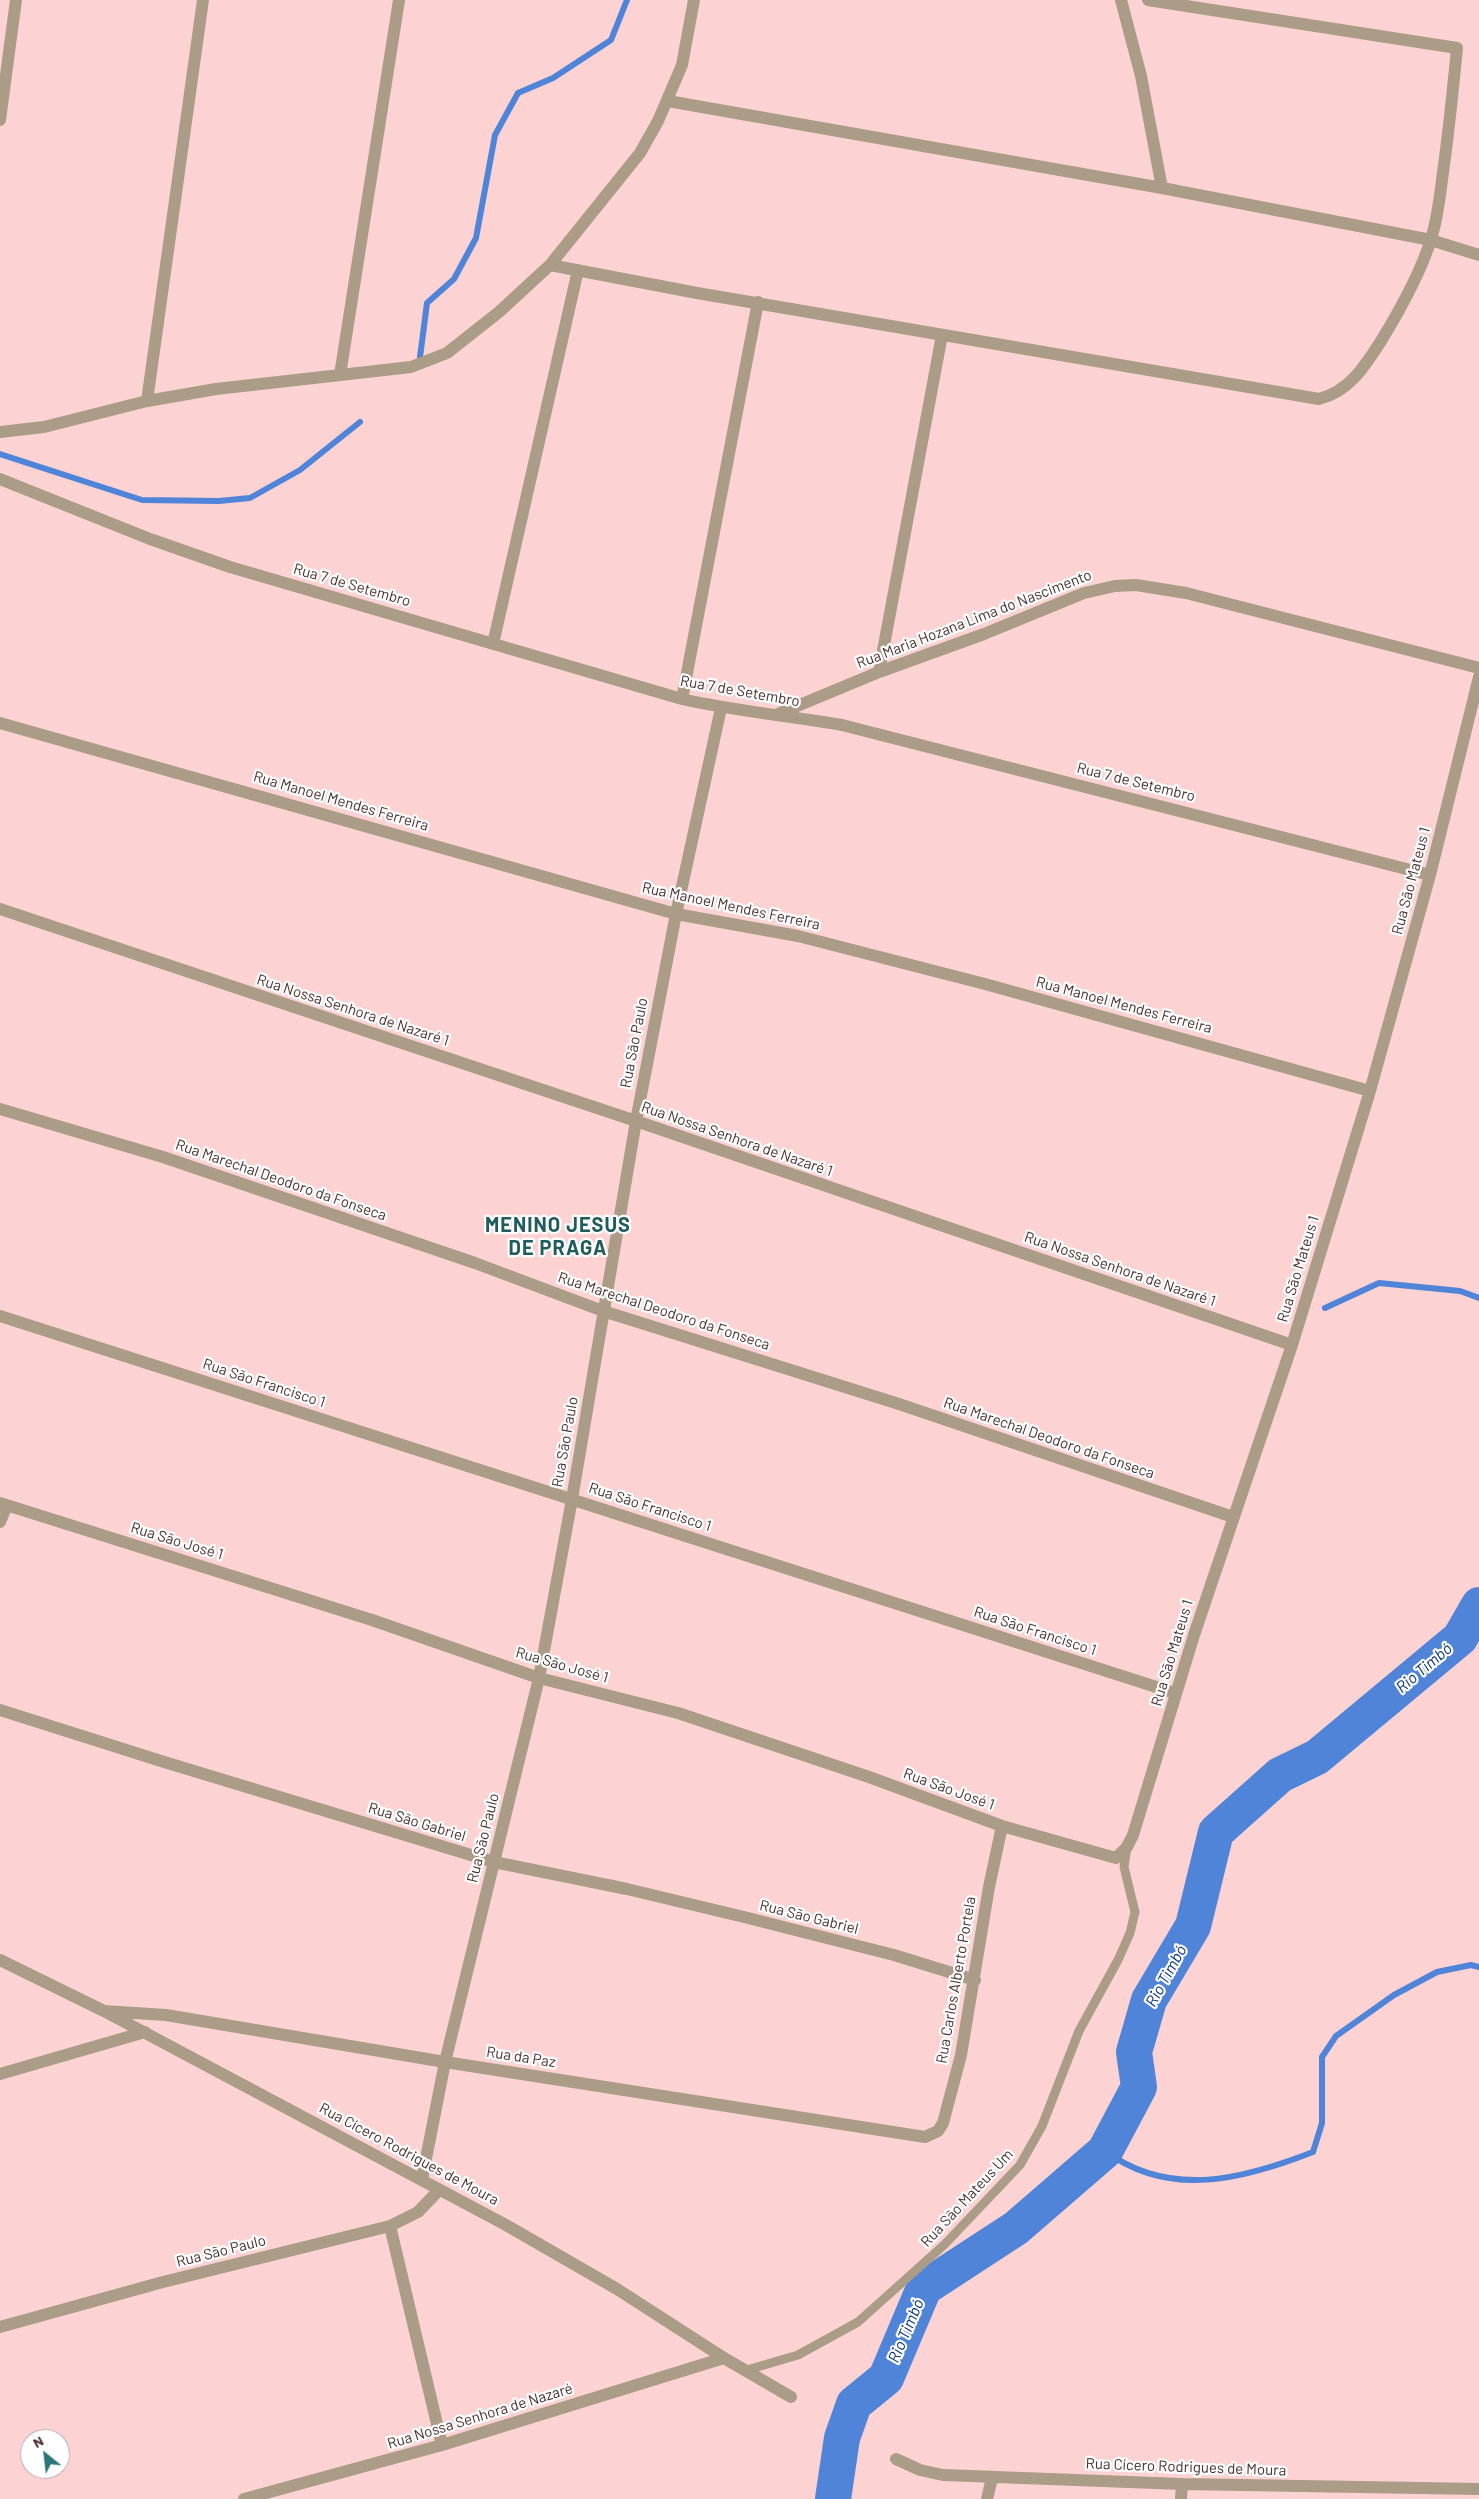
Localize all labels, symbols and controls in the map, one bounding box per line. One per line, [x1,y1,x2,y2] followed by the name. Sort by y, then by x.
[291,560,413,610] street label: Rua 7 de Setembro
[854,566,1094,672] street label: Rua Maria Hozana Lima do Nascimento
[679,672,801,710] street label: Rua 7 de Setembro
[1075,759,1197,805] street label: Rua 7 de Setembro
[251,767,431,835] street label: Rua Manoel Mendes Ferreira
[1388,825,1434,937] street label: Rua São Mateus 1
[640,878,822,934] street label: Rua Manoel Mendes Ferreira
[255,970,451,1050] street label: Rua Nossa Senhora de Nazaré 1
[1034,973,1214,1037] street label: Rua Manoel Mendes Ferreira
[616,996,652,1090] street label: Rua São Paulo
[639,1098,835,1180] street label: Rua Nossa Senhora de Nazaré 1
[173,1135,389,1225] street label: Rua Marechal Deodoro da Fonseca
[484,1213,632,1260] district label: MENINO JESUS DE PRAGA
[1273,1214,1323,1324] street label: Rua São Mateus 1
[1022,1228,1218,1310] street label: Rua Nossa Senhora de Nazaré 1
[556,1268,772,1354] street label: Rua Marechal Deodoro da Fonseca
[200,1355,328,1411] street label: Rua São Francisco 1
[941,1393,1157,1483] street label: Rua Marechal Deodoro da Fonseca
[548,1395,582,1489] street label: Rua São Paulo
[586,1479,714,1535] street label: Rua São Francisco 1
[129,1518,225,1564] street label: Rua São José 1
[1147,1598,1197,1708] street label: Rua São Mateus 1
[971,1603,1099,1659] street label: Rua São Francisco 1
[1392,1639,1456,1697] water label: Rio Timbó
[514,1643,610,1687] street label: Rua São José 1
[901,1764,997,1814] street label: Rua São José 1
[463,1791,503,1885] street label: Rua São Paulo
[366,1799,468,1845] street label: Rua São Gabriel
[932,1895,980,2065] street label: Rua Carlos Alberto Portela
[758,1896,860,1938] street label: Rua São Gabriel
[1141,1942,1191,2010] water label: Rio Timbó
[485,2043,557,2071] street label: Rua da Paz
[316,2099,502,2209] street label: Rua Cícero Rodrigues de Moura
[917,2145,1017,2251] street label: Rua São Mateus Um
[174,2231,268,2271] street label: Rua São Paulo
[884,2296,928,2366] water label: Rio Timbó
[385,2379,575,2453] street label: Rua Nossa Senhora de Nazaré
[20,2429,70,2479] north arrow
[30,2432,46,2451] text: N
[1085,2455,1287,2479] street label: Rua Cícero Rodrigues de Moura

